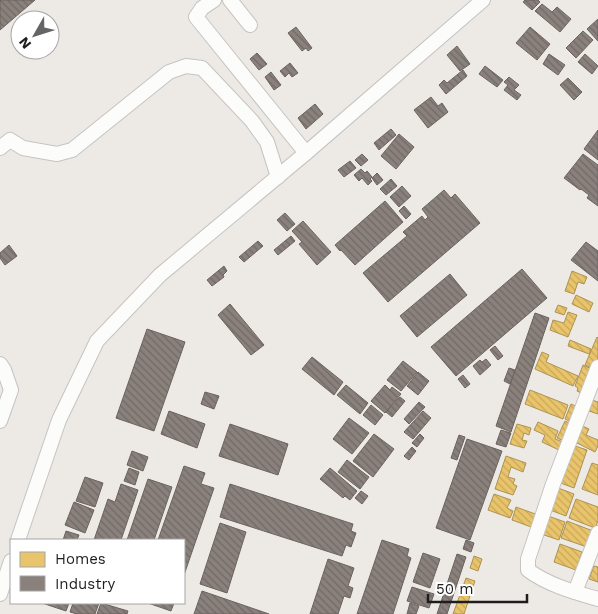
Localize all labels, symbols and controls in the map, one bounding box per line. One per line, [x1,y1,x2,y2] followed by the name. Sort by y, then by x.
[10,10,60,60] north arrow
[15,34,34,52] text: N
[10,539,185,604] legend
[55,550,106,568] text: Homes
[428,572,527,604] scale bar
[55,575,116,593] text: Industry
[436,580,473,598] text: 50 m

